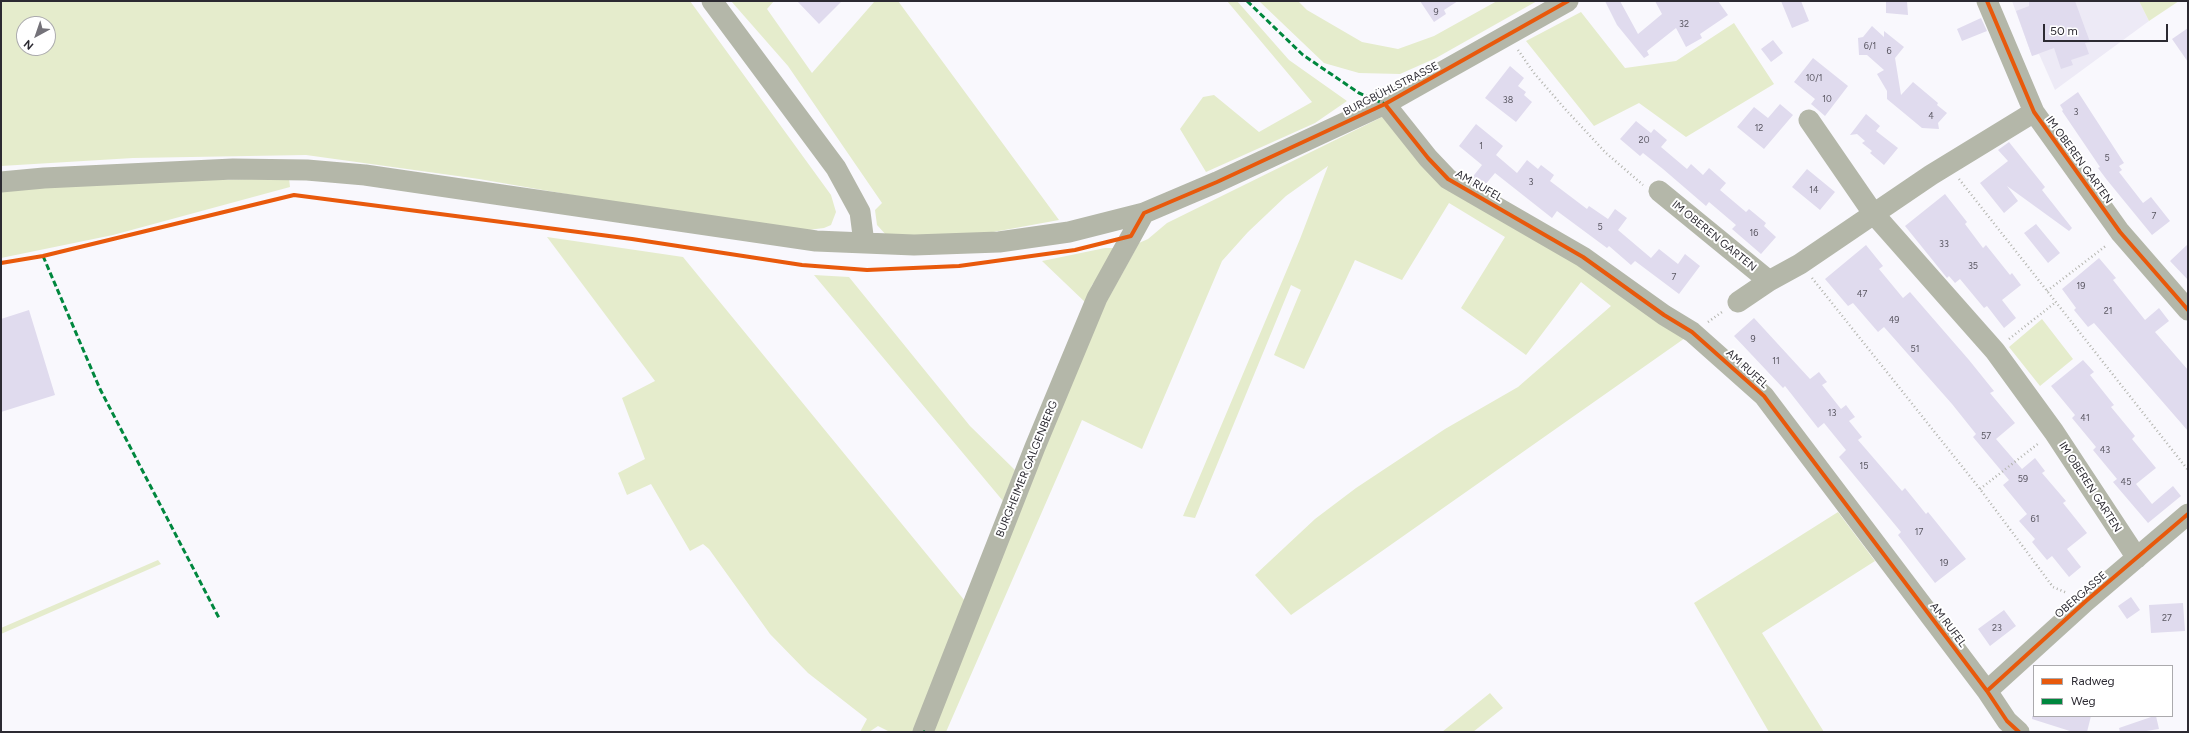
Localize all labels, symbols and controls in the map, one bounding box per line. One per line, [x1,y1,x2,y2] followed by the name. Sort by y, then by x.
[1433,7,1439,17] house number: 9
[16,16,56,56] north arrow
[2045,16,2170,42] scale bar
[1679,19,1689,29] house number: 32
[2050,24,2078,38] text: 50 m
[21,37,36,53] text: N
[1864,41,1876,51] house number: 6/1
[1886,46,1892,56] house number: 6
[1341,59,1441,119] street label: BURGBÜHLSTRASSE
[1806,73,1822,83] house number: 10/1
[1822,94,1832,104] house number: 10
[1503,95,1513,105] house number: 38
[2074,107,2078,117] house number: 3
[1928,111,1934,121] house number: 4
[2043,114,2115,206] street label: IM OBEREN GARTEN
[1755,123,1763,133] house number: 12
[1639,135,1649,145] house number: 20
[1479,141,1483,151] house number: 1
[2104,153,2110,163] house number: 5
[1453,167,1505,205] street label: AM RUFEL
[1529,177,1533,187] house number: 3
[1809,185,1819,195] house number: 14
[1669,198,1759,274] street label: IM OBEREN GARTEN
[2152,211,2156,221] house number: 7
[1597,222,1603,232] house number: 5
[1750,228,1758,238] house number: 16
[1939,239,1949,249] house number: 33
[1968,261,1978,271] house number: 35
[1672,272,1676,282] house number: 7
[2077,281,2085,291] house number: 19
[1857,289,1867,299] house number: 47
[2104,306,2112,316] house number: 21
[1889,315,1899,325] house number: 49
[1750,334,1756,344] house number: 9
[1911,344,1919,354] house number: 51
[1723,347,1771,391] street label: AM RUFEL
[1772,356,1780,366] house number: 11
[993,399,1061,539] street label: BURGHEIMER GALGENBERG
[1828,408,1836,418] house number: 13
[2080,413,2090,423] house number: 41
[1981,431,1991,441] house number: 57
[2056,439,2124,535] street label: IM OBEREN GARTEN
[2100,445,2110,455] house number: 43
[1860,461,1868,471] house number: 15
[2018,474,2028,484] house number: 59
[2121,477,2131,487] house number: 45
[2031,514,2039,524] house number: 61
[1915,527,1923,537] house number: 17
[1940,558,1948,568] house number: 19
[2052,569,2110,621] street label: OBERGASSE
[1927,600,1969,650] street label: AM RUFEL
[2162,613,2172,623] house number: 27
[1992,623,2002,633] house number: 23
[2033,665,2173,717] legend
[2071,674,2115,688] text: Radweg
[2071,694,2096,708] text: Weg

